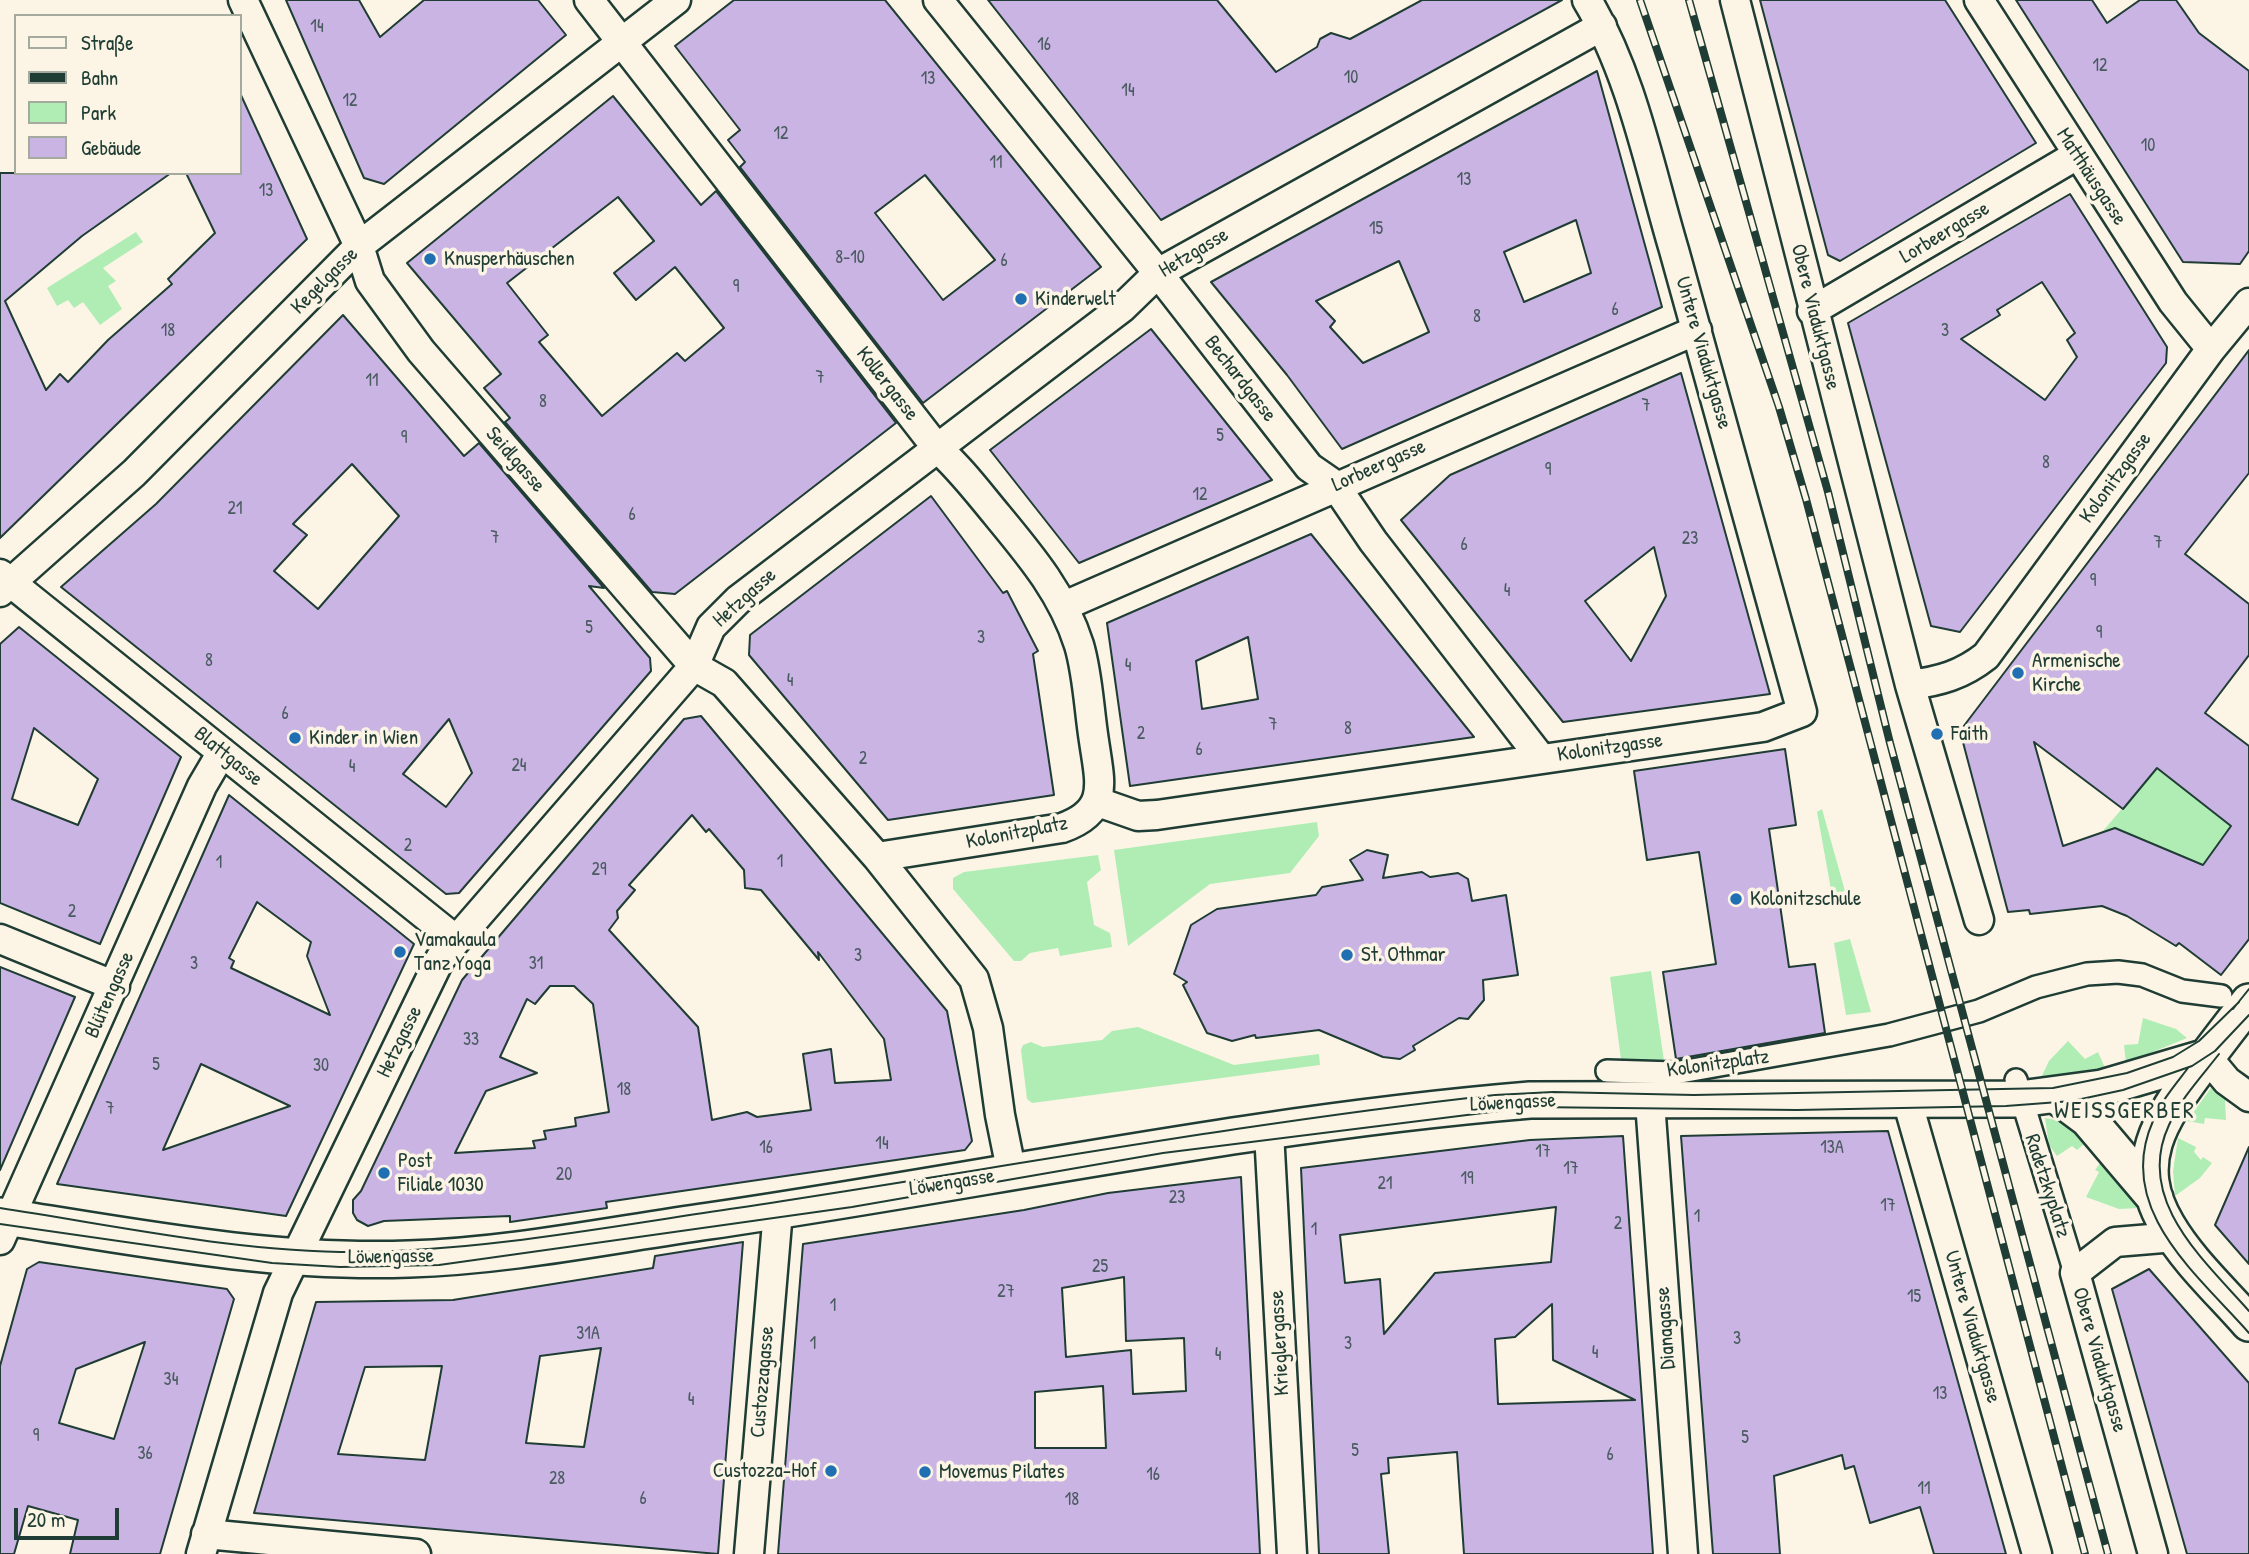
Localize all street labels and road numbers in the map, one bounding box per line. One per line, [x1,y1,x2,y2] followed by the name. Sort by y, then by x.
[2050,124,2132,230] street label: Matthäusgasse
[1896,196,1994,270] street label: Lorbeergasse
[1155,222,1233,284] street label: Hetzgasse
[286,242,364,320] street label: Kegelgasse
[1785,242,1845,392] street label: Obere Viaduktgasse
[1669,274,1737,432] street label: Untere Viaduktgasse
[1198,331,1282,427] street label: Bechardgasse
[850,342,924,426] street label: Kollergasse
[480,422,550,498] street label: Seidlgasse
[2075,428,2157,528] street label: Kolonitzgasse
[1328,434,1430,498] street label: Lorbeergasse
[708,563,782,633] street label: Hetzgasse
[189,722,267,792] street label: Blattgasse
[1556,728,1664,768] street label: Kolonitzgasse
[964,811,1070,855] street label: Kolonitzplatz
[80,948,140,1042] street label: Blütengasse
[372,1002,428,1082] street label: Hetzgasse
[1665,1044,1771,1084] street label: Kolonitzplatz
[1469,1088,1557,1118] street label: Löwengasse
[2018,1131,2076,1241] street label: Radetzkyplatz
[908,1164,996,1202] street label: Löwengasse
[348,1244,434,1270] street label: Löwengasse
[1938,1248,2006,1406] street label: Untere Viaduktgasse
[2066,1285,2132,1435] street label: Obere Viaduktgasse
[1651,1286,1681,1370] street label: Dianagasse
[1265,1290,1295,1396] street label: Krieglergasse
[746,1325,780,1439] street label: Custozzagasse

